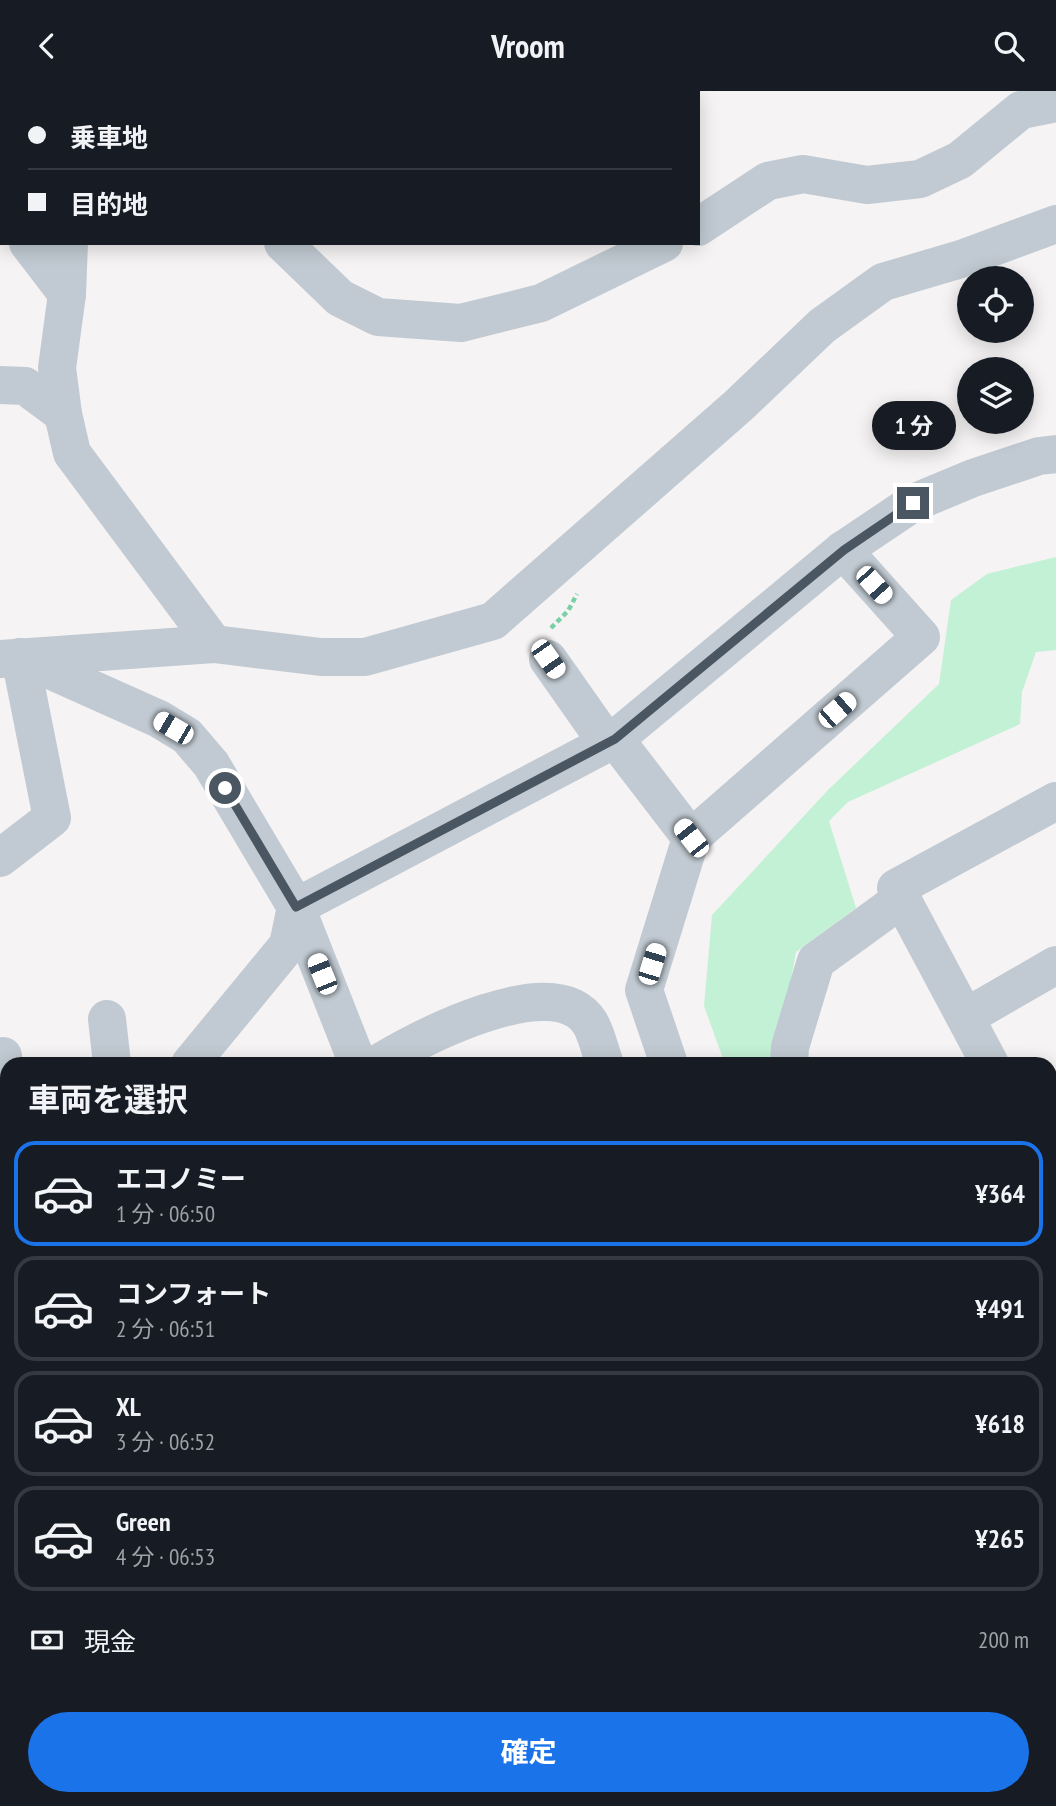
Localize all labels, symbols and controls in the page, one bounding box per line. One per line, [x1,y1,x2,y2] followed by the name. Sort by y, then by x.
[491,25,565,67] text: Vroom
[28,27,66,65] icon: back
[990,27,1028,65] icon: search
[70,121,148,154] text: 乗車地
[70,188,148,221] text: 目的地
[957,266,1034,434] map controls
[957,266,1034,343] button: locate
[957,357,1034,434] button: layers
[871,401,955,451] callout: 1 分
[895,411,933,440] text: 1 分
[897,487,929,519] route end
[853,562,896,608] car
[528,636,569,682] car
[815,688,860,732] car
[150,708,197,748] car
[209,772,241,804] route start
[670,815,713,861] car
[636,941,669,987] car
[305,951,340,997] car
[28,1078,188,1120] text: 車両を選択
[32,1162,95,1225] icon: car
[116,1162,246,1195] text: エコノミー
[975,1177,1025,1210] text: ¥364
[116,1199,215,1228] text: 1 分 · 06:50
[32,1277,95,1340] icon: car
[116,1277,271,1310] text: コンフォート
[975,1292,1025,1325] text: ¥491
[116,1314,215,1343] text: 2 分 · 06:51
[116,1390,141,1423] text: XL
[32,1392,95,1455] icon: car
[975,1407,1025,1440] text: ¥618
[116,1427,215,1456] text: 3 分 · 06:52
[116,1505,171,1538] text: Green
[32,1507,95,1570] icon: car
[975,1522,1025,1555] text: ¥265
[116,1542,215,1571] text: 4 分 · 06:53
[28,1621,66,1659] icon: cash
[84,1625,136,1658] text: 現金
[978,1625,1029,1654] text: 200 m
[28,1712,1029,1792] button: 確定

